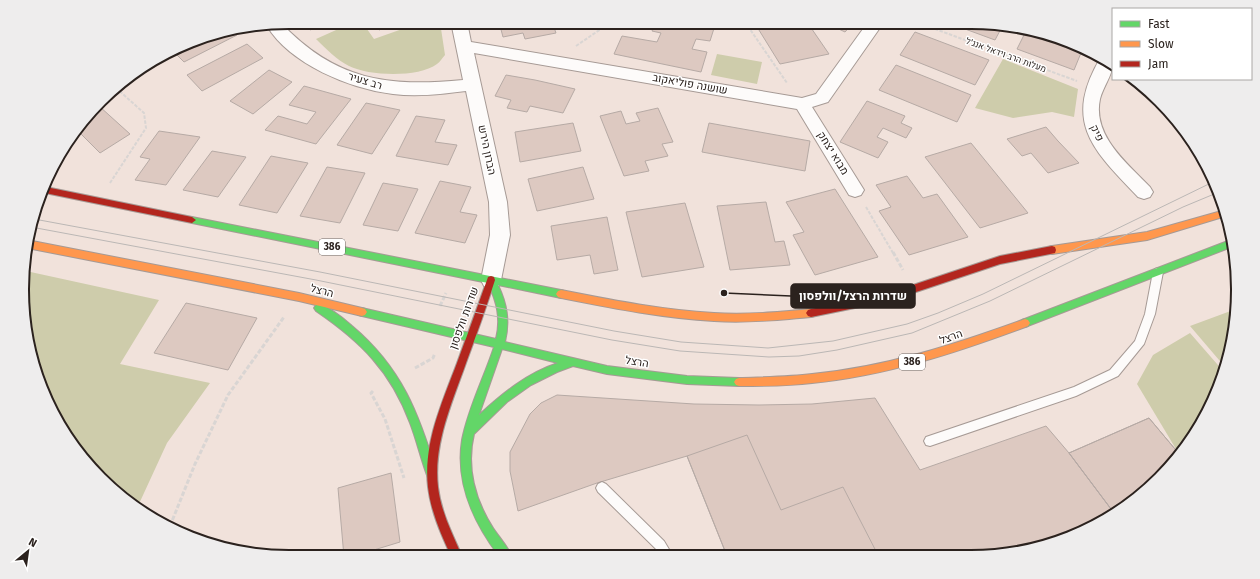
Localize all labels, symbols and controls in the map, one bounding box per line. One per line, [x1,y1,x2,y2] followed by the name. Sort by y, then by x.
[1112,8,1252,80] legend
[1148,17,1170,31] text: Fast
[964,36,1048,74] street label: מעלות הרב וידאל אנג'ל
[1148,37,1174,51] text: Slow
[1148,57,1168,71] text: Jam
[346,70,384,92] street label: רב צעיר
[651,71,729,97] street label: שושנה פוליאקוב
[1087,122,1107,144] street label: פיק
[475,124,499,176] street label: הברון הירש
[815,129,851,177] street label: מבוא יצחק
[319,239,345,255] road number: 386
[309,282,335,300] street label: הרצל
[791,284,915,308] callout: שדרות הרצל/וולפסון
[447,285,481,351] street label: שדרות וולפסון
[799,289,907,303] text: שדרות הרצל/וולפסון
[938,327,964,347] street label: הרצל
[624,354,650,370] street label: הרצל
[899,354,925,370] road number: 386
[8,531,48,571] north arrow
[26,535,39,550] text: N

